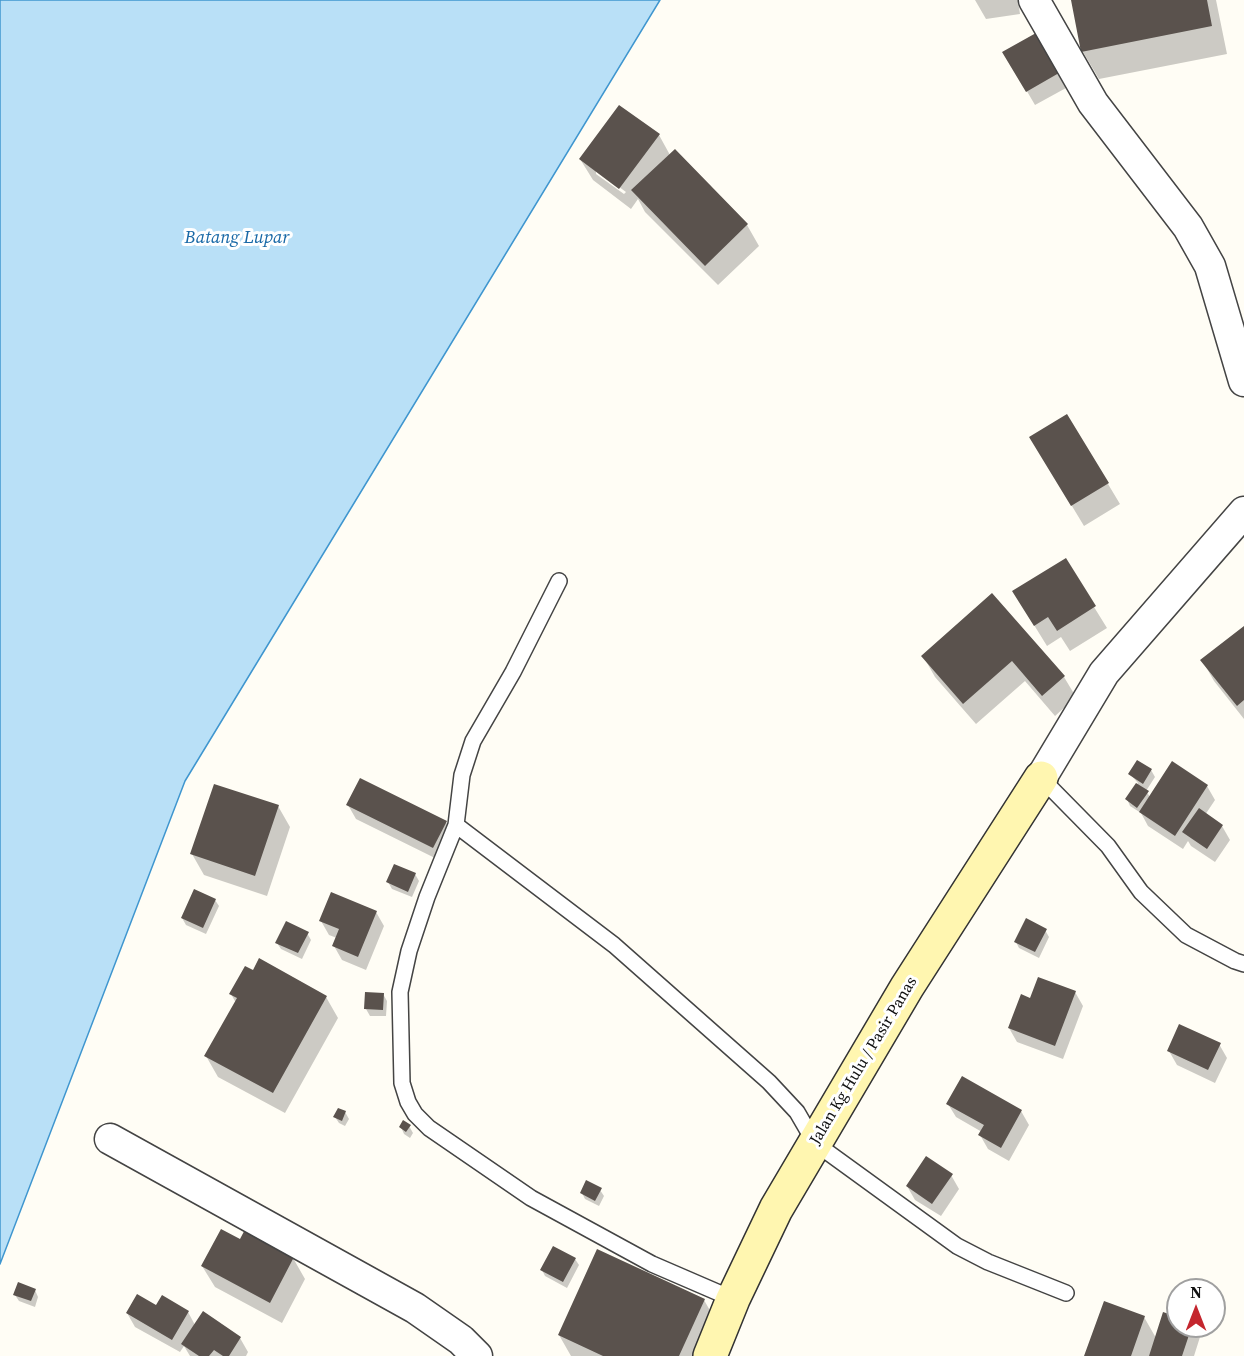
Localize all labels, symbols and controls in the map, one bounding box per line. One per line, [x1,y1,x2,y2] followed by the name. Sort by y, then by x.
[184,227,290,249] water label: Batang Lupar
[806,973,922,1149] street label: Jalan Kg Hulu / Pasir Panas
[1166,1278,1226,1338] north arrow
[1190,1281,1202,1303] text: N

